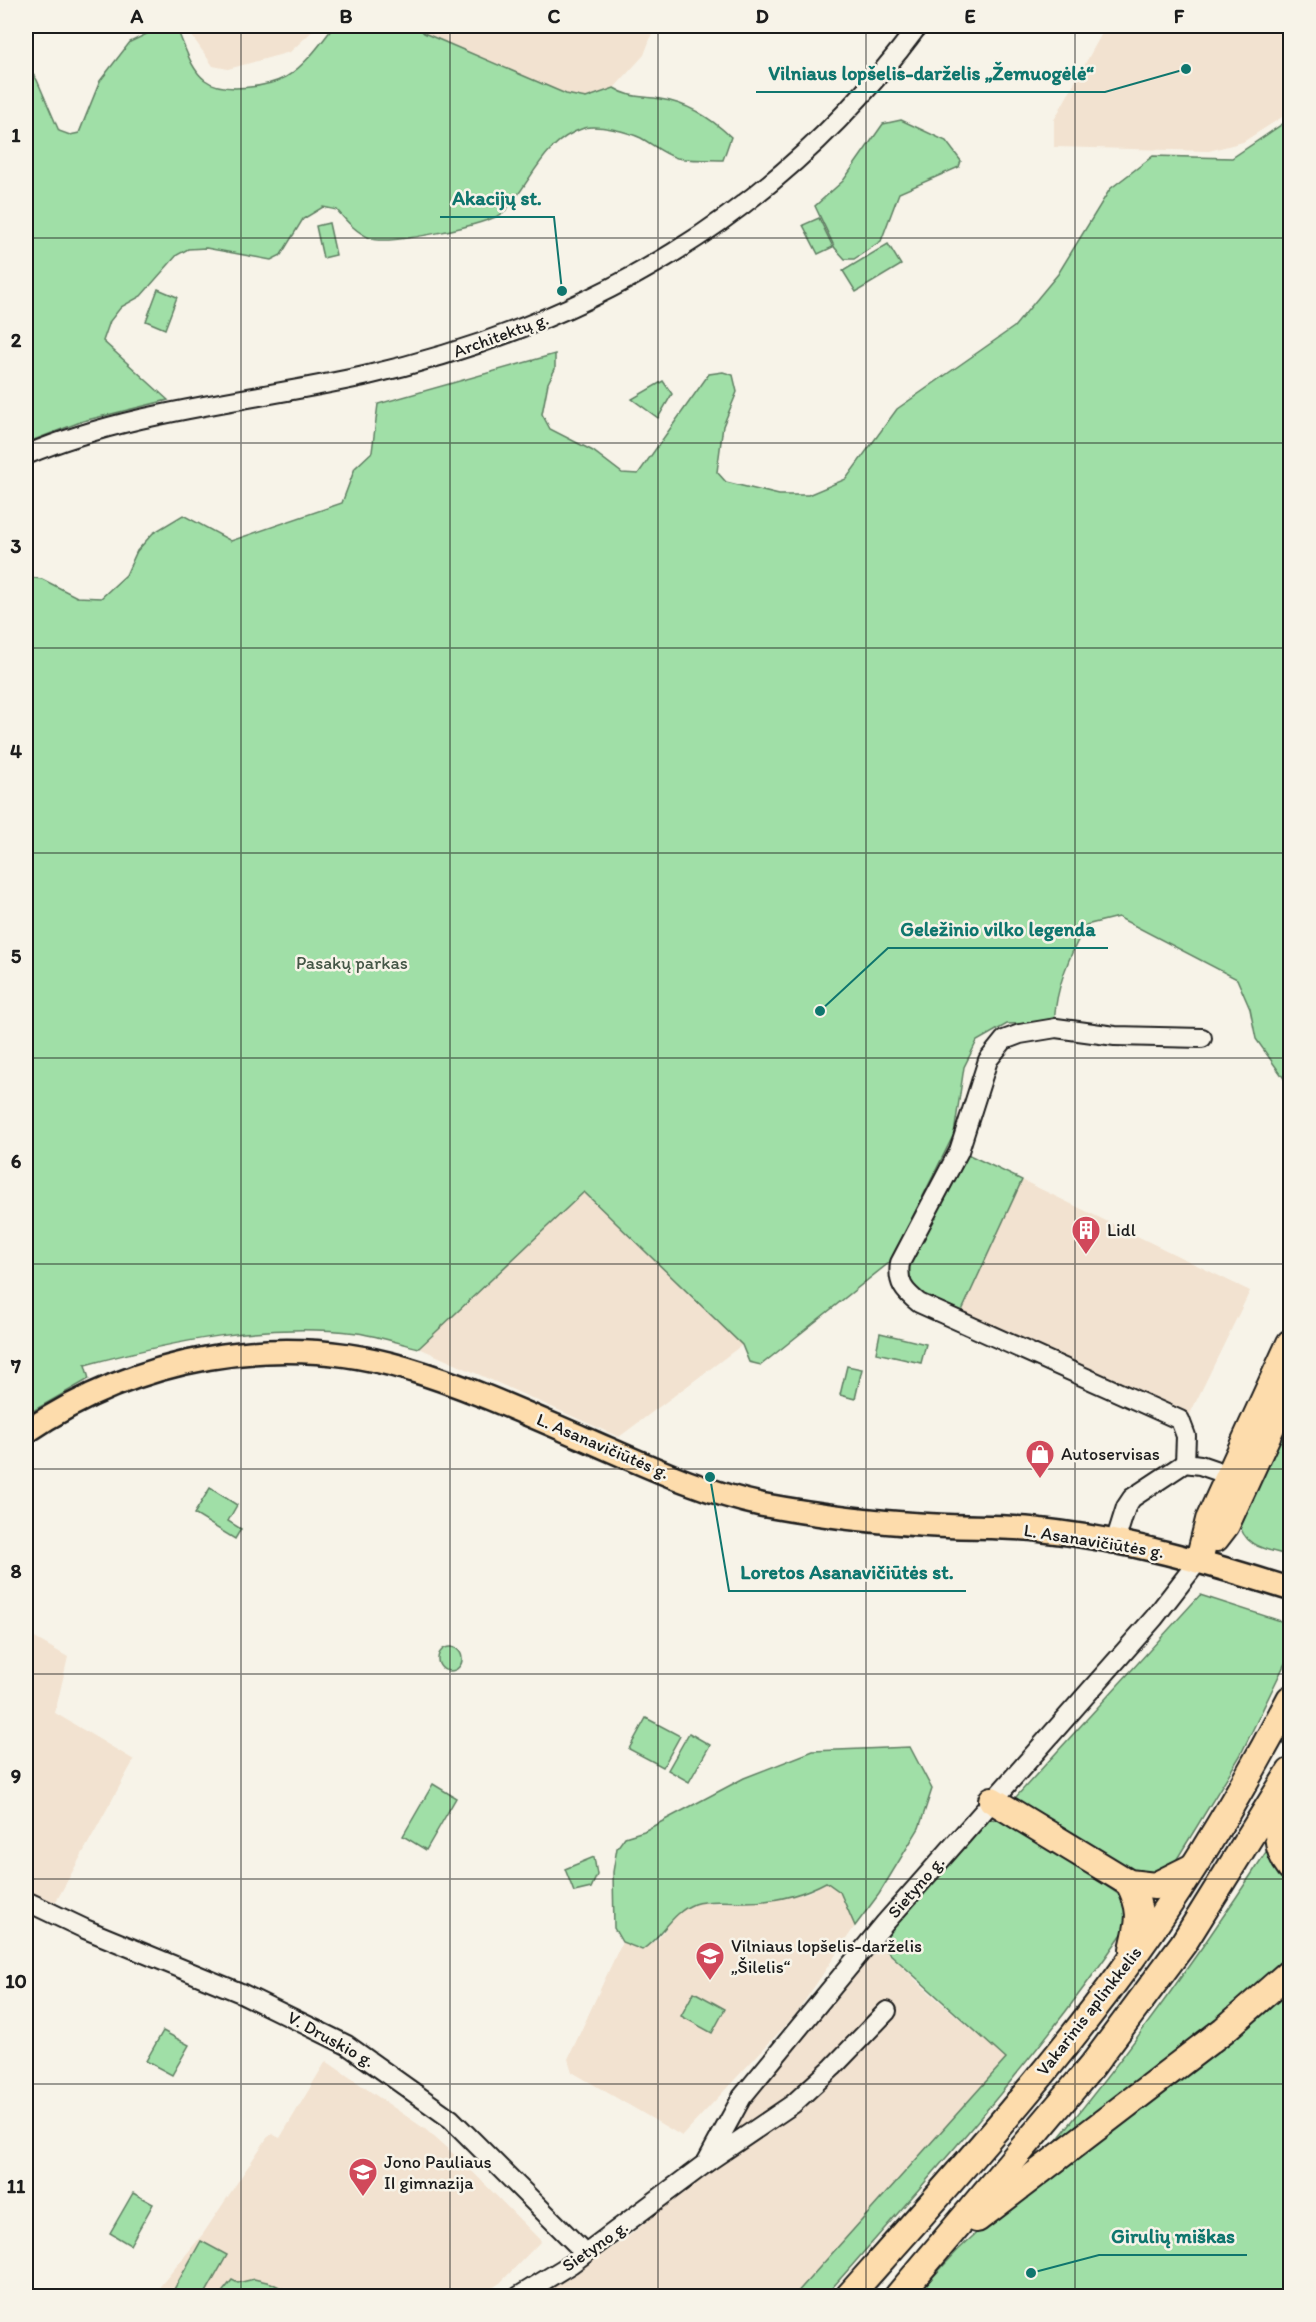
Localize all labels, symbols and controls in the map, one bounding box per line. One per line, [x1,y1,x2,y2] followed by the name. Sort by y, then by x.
[130,4,144,28] text: A
[340,4,353,28] text: B
[548,4,561,28] text: C
[755,4,769,28] text: D
[964,4,976,28] text: E
[1174,4,1185,28] text: F
[756,54,1105,92] callout: Vilniaus lopšelis-darželis „Žemuogėlė“
[768,61,1094,86] text: Vilniaus lopšelis-darželis „Žemuogėlė“
[11,123,21,147] text: 1
[440,179,554,217] callout: Akacijų st.
[451,186,542,211] text: Akacijų st.
[450,308,552,362] street label: Architektų g.
[11,328,22,352] text: 2
[11,534,22,558] text: 3
[10,739,22,763] text: 4
[888,910,1108,948] callout: Geležinio vilko legenda
[900,917,1096,942] text: Geležinio vilko legenda
[11,944,22,968] text: 5
[296,952,408,974] park label: Pasakų parkas
[11,1149,22,1173] text: 6
[1070,1214,1102,1256] building icon: Lidl
[1107,1219,1136,1241] place label: Lidl
[10,1354,21,1378] text: 7
[533,1408,673,1484] street label: L. Asanavičiūtės g.
[1024,1438,1056,1480] shop icon: Autoservisas
[1061,1443,1160,1465] place label: Autoservisas
[1022,1519,1166,1563] street label: L. Asanavičiūtės g.
[729,1553,966,1591] callout: Loretos Asanavičiūtės st.
[11,1559,22,1583] text: 8
[740,1560,954,1584] text: Loretos Asanavičiūtės st.
[11,1764,21,1788] text: 9
[883,1851,949,1923] street label: Sietyno g.
[731,1935,922,1978] place label: Vilniaus lopšelis-darželis „Šilelis“
[694,1940,726,1982] school or university icon: Vilniaus lopšelis-darželis „Šilelis“
[1032,1942,1146,2080] street label: Vakarinis aplinkkelis
[5,1969,27,1993] text: 10
[284,2006,378,2072] street label: V. Druskio g.
[384,2151,492,2194] place label: Jono Pauliaus II gimnazija
[347,2156,379,2198] school or university icon: Jono Pauliaus II gimnazija
[7,2174,26,2198] text: 11
[558,2215,632,2277] street label: Sietyno g.
[1099,2217,1247,2255] callout: Girulių miškas
[1111,2224,1235,2249] text: Girulių miškas

